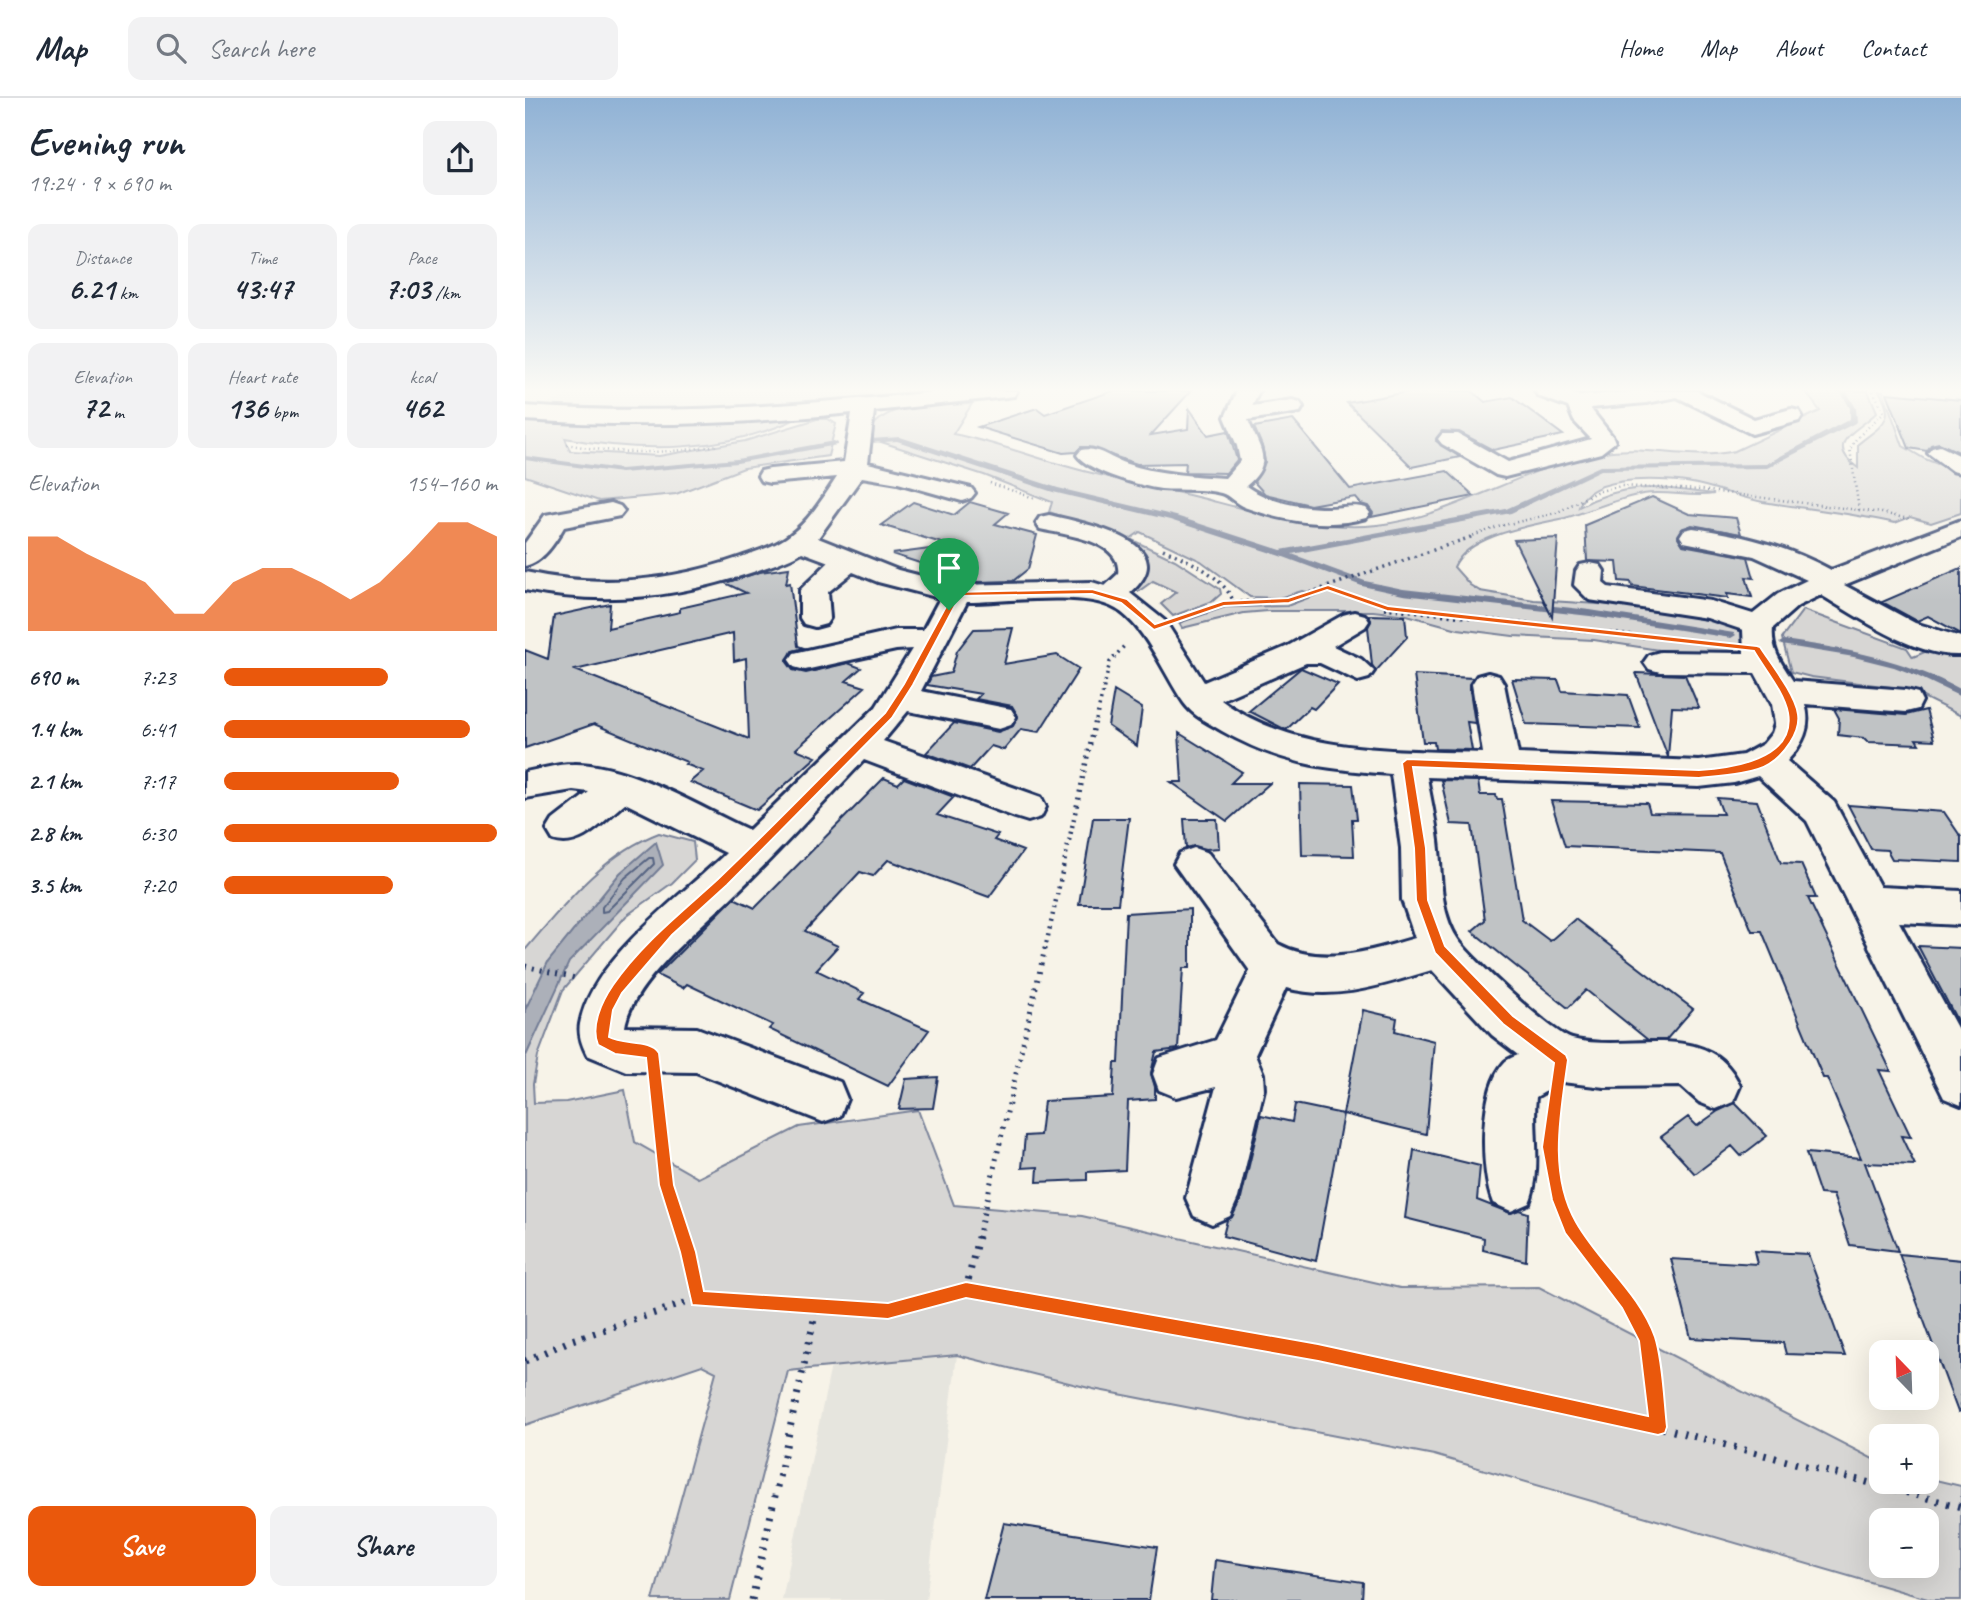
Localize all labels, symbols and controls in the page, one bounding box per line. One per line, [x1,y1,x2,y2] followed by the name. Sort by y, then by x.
[128,17,618,80] search box
[35,27,86,69] text: Map
[152,29,190,67] icon: search
[208,32,314,65] text: Search here
[1619,33,1662,63] text: Home
[1700,33,1737,63] text: Map
[1775,33,1823,63] text: About
[1861,33,1926,63] text: Contact
[28,119,184,166] text: Evening run
[423,121,497,195] button: share
[28,169,171,198] text: 19:24 · 9 × 690 m
[74,246,131,270] text: Distance
[248,246,277,270] text: Time
[408,246,437,270] text: Pace
[68,270,115,308] text: 6.21
[233,270,292,308] text: 43:47
[384,270,431,308] text: 7:03
[115,281,138,305] text: km
[431,281,460,305] text: /km
[74,365,132,389] text: Elevation
[228,365,297,389] text: Heart rate
[410,365,435,389] text: kcal
[82,389,109,427] text: 72
[227,389,268,427] text: 136
[402,389,443,427] text: 462
[109,400,124,424] text: m
[268,400,298,424] text: bpm
[28,469,99,498] text: Elevation
[406,469,497,498] text: 154–160 m
[919,538,979,610] pin
[930,549,968,587] icon: arrive
[28,663,78,692] text: 690 m
[140,663,176,692] text: 7:23
[28,715,82,744] text: 1.4 km
[140,715,176,744] text: 6:41
[28,767,82,796] text: 2.1 km
[140,767,176,796] text: 7:17
[28,819,82,848] text: 2.8 km
[140,819,176,848] text: 6:30
[28,871,81,900] text: 3.5 km
[140,871,176,900] text: 7:20
[1869,1340,1939,1410] north arrow
[1869,1340,1939,1578] map controls
[1869,1424,1939,1494] button: +
[28,1506,256,1586] button: Save
[270,1506,497,1586] button: Share
[1869,1508,1939,1578] button: −

